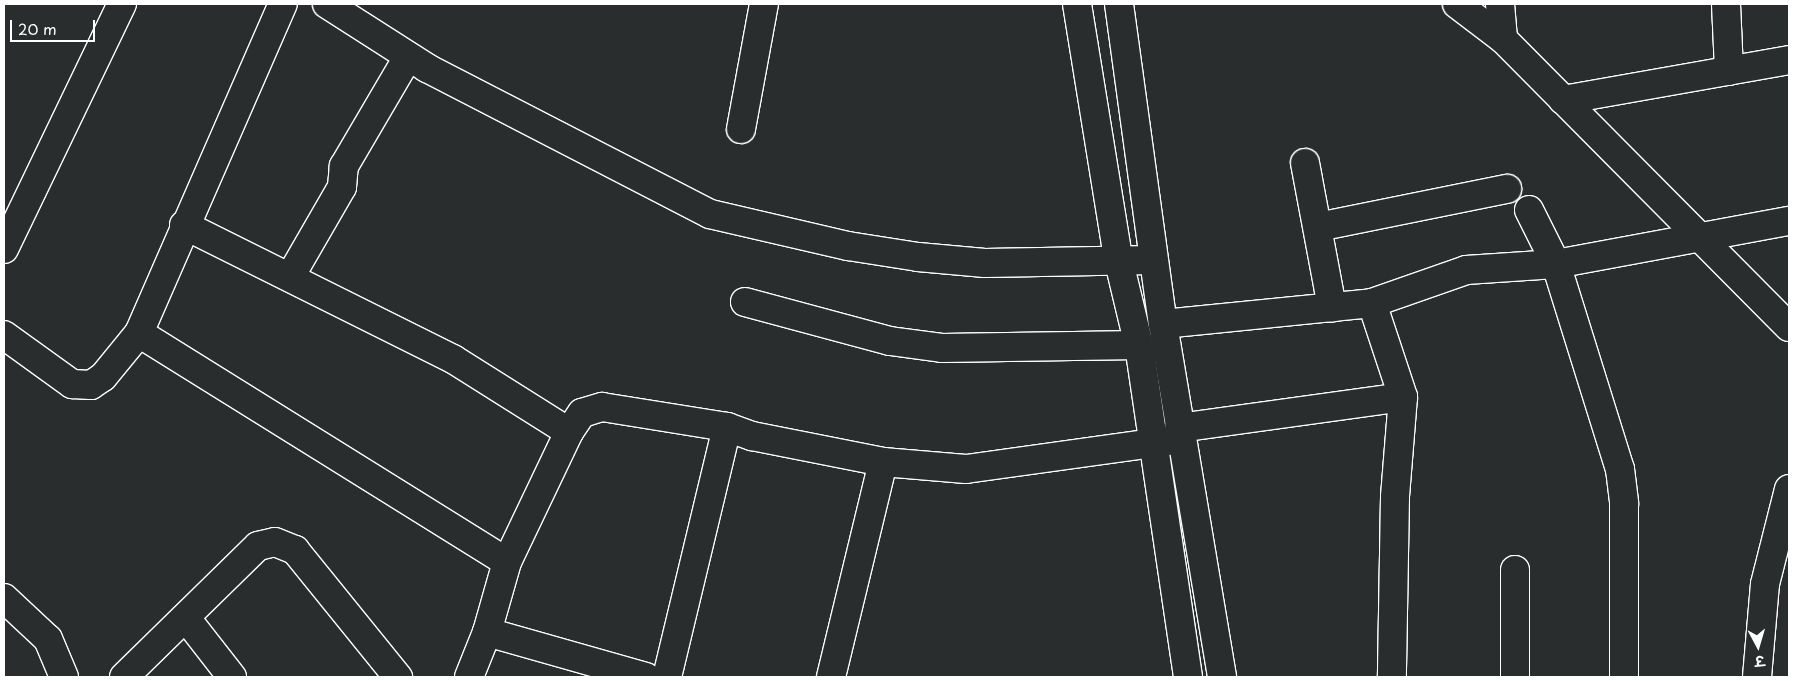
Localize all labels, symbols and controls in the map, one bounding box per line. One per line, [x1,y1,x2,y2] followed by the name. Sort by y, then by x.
[12,10,98,42] scale bar
[18,17,57,40] text: 20 m
[1733,621,1783,671] north arrow
[1754,650,1765,672] text: उ

